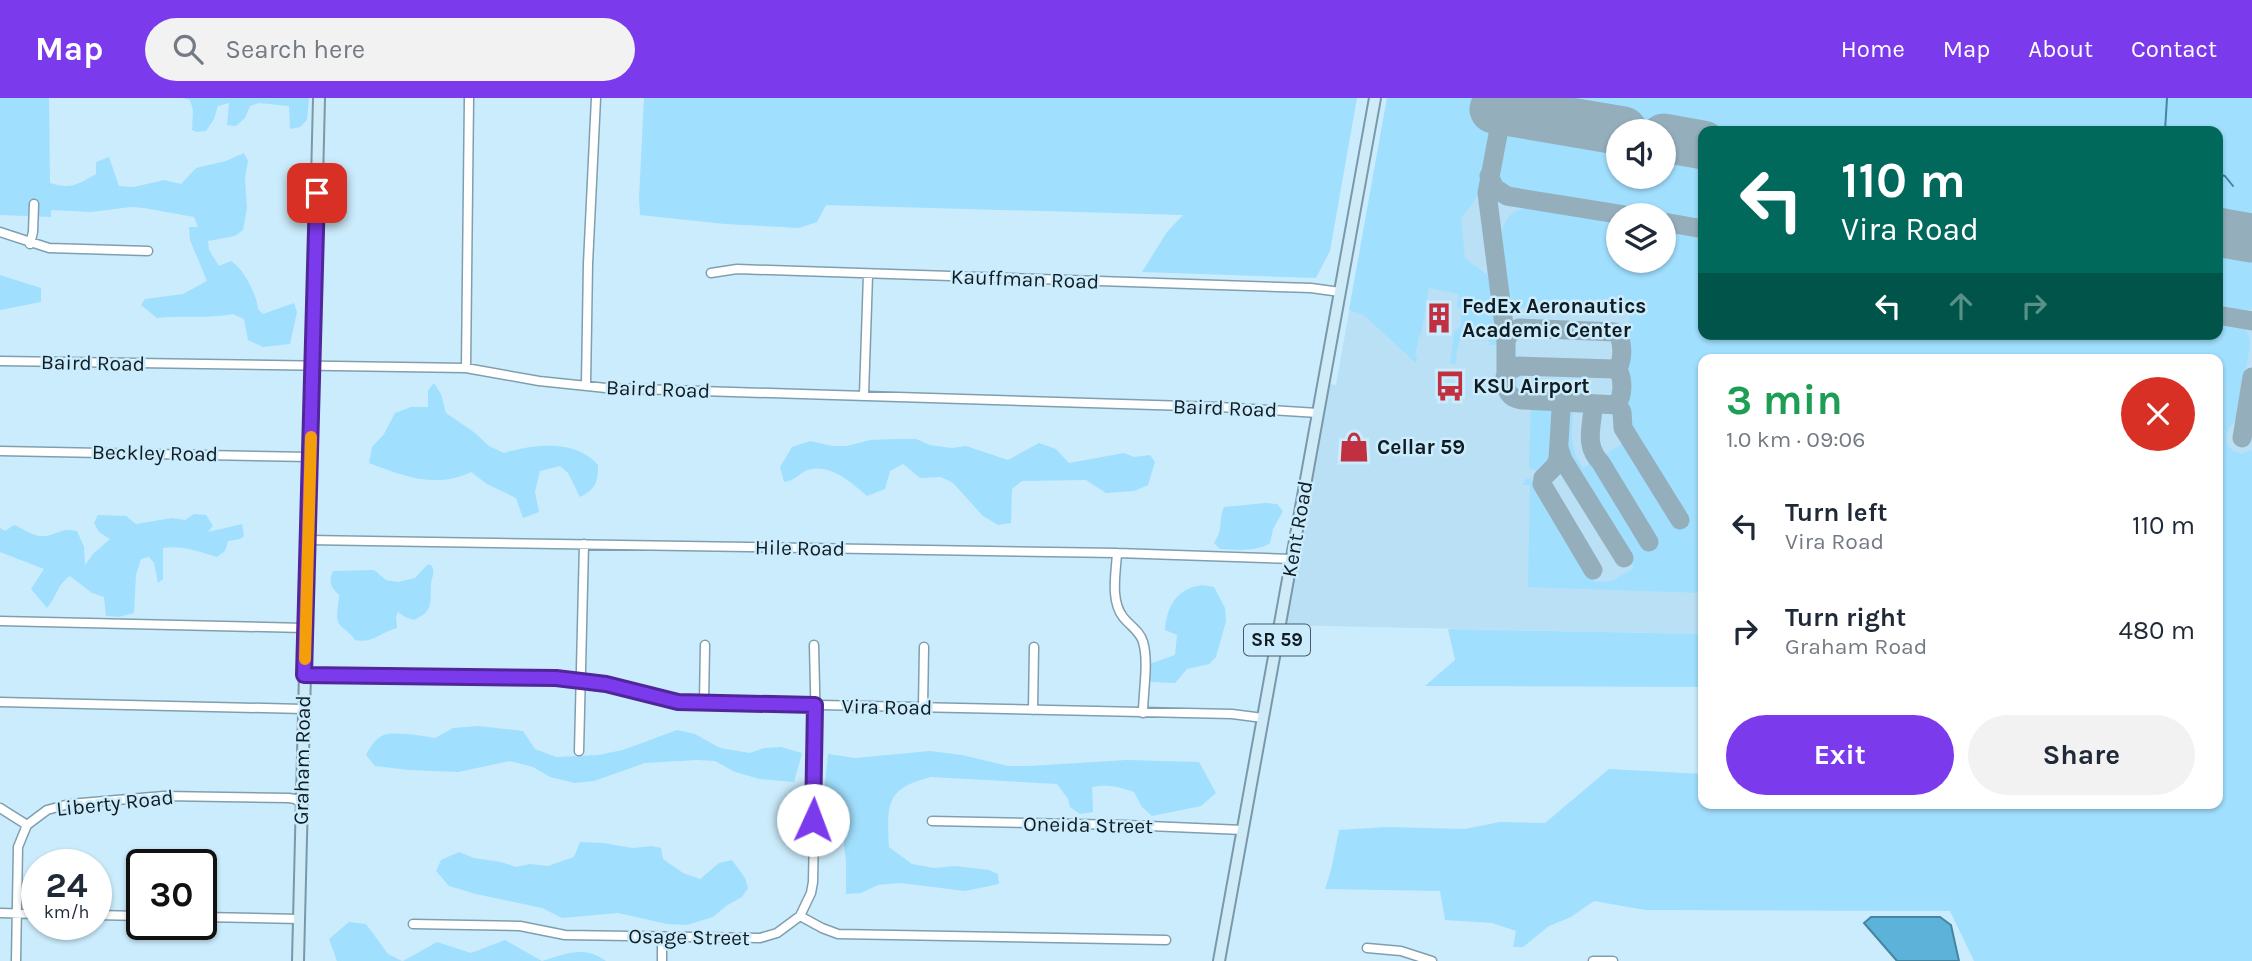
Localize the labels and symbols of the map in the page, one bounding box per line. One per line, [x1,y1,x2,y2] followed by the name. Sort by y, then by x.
[287,163,347,223] pin
[950,264,1100,294] street label: Kauffman Road
[1462,294,1646,342] place label: FedEx Aeronautics Academic Center
[1422,301,1456,335] building icon: FedEx Aeronautics Academic Center
[41,350,145,376] street label: Baird Road
[1433,369,1467,403] bus stop icon: KSU Airport
[1473,374,1589,398] place label: KSU Airport
[605,375,711,403] street label: Baird Road
[1172,394,1278,422] street label: Baird Road
[1337,430,1371,464] shop icon: Cellar 59
[1377,435,1465,459] place label: Cellar 59
[92,440,218,466] street label: Beckley Road
[1277,479,1317,579] street label: Kent Road
[755,535,845,561] street label: Hile Road
[1244,624,1310,656] road number: SR 59
[842,694,932,720] street label: Vira Road
[289,695,315,825] street label: Graham Road
[776,783,850,857] position arrow
[55,785,175,821] street label: Liberty Road
[1023,812,1153,838] street label: Oneida Street
[126,849,217,940] speed limit sign: 30
[628,924,750,950] street label: Osage Street

